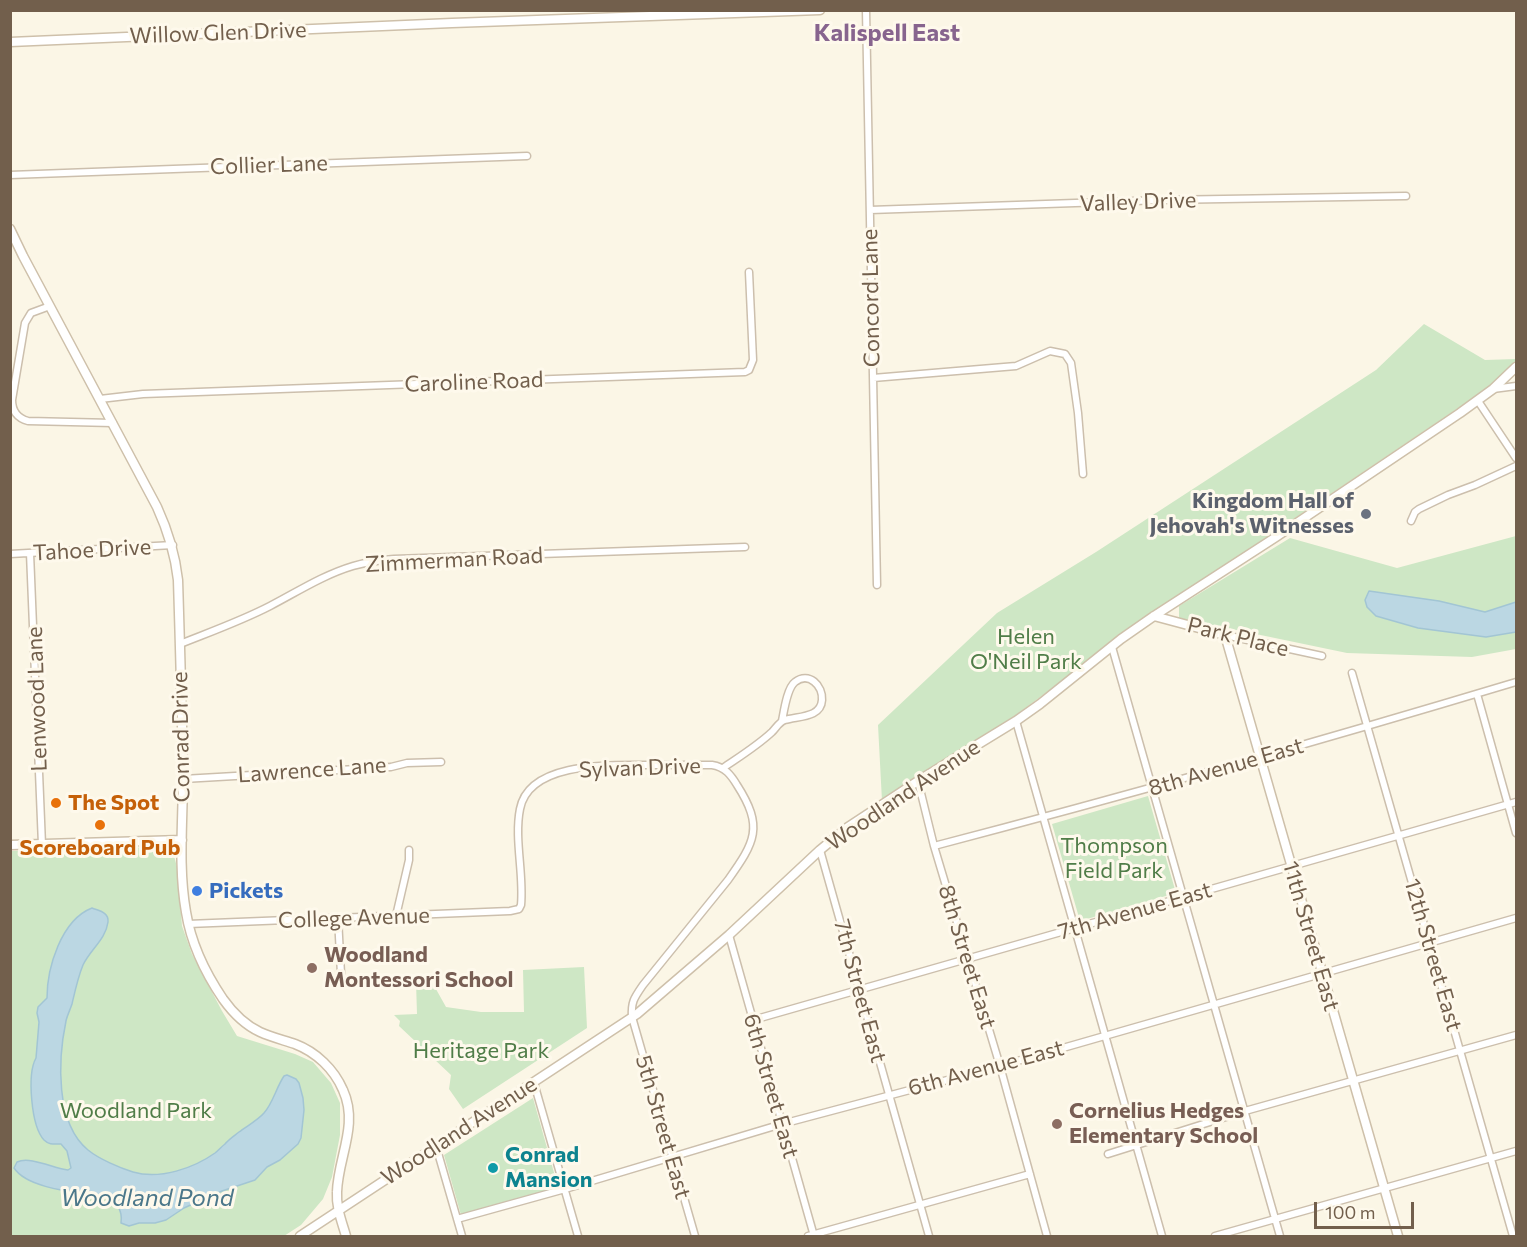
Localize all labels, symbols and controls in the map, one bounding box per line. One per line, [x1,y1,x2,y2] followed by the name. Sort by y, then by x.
[129,17,307,49] street label: Willow Glen Drive
[814,19,960,47] district label: Kalispell East
[210,150,328,180] street label: Collier Lane
[1079,187,1197,217] street label: Valley Drive
[857,229,885,367] street label: Concord Lane
[404,366,544,398] street label: Caroline Road
[1149,488,1354,540] place label: Kingdom Hall of Jehovah's Witnesses
[1359,507,1373,521] marker: Kingdom Hall of Jehovah's Witnesses
[32,534,152,566] street label: Tahoe Drive
[364,542,544,578] street label: Zimmerman Road
[1185,612,1291,662] street label: Park Place
[970,624,1082,676] park label: Helen O'Neil Park
[21,626,53,772] street label: Lenwood Lane
[167,671,195,803] street label: Conrad Drive
[1145,732,1307,802] street label: 8th Avenue East
[821,734,985,856] street label: Woodland Avenue
[237,752,387,788] street label: Lawrence Lane
[579,753,701,783] street label: Sylvan Drive
[68,790,159,816] place label: The Spot
[49,796,63,810] marker: The Spot
[93,818,107,832] marker: Scoreboard Pub
[1060,833,1168,884] park label: Thompson Field Park
[20,835,180,861] place label: Scoreboard Pub
[1277,858,1345,1014] street label: 11th Street East
[1055,876,1215,946] street label: 7th Avenue East
[1399,876,1467,1034] street label: 12th Street East
[209,878,283,904] place label: Pickets
[933,882,1001,1032] street label: 8th Street East
[190,884,204,898] marker: Pickets
[278,902,430,934] street label: College Avenue
[828,916,892,1066] street label: 7th Street East
[324,942,514,993] place label: Woodland Montessori School
[305,961,319,975] marker: Woodland Montessori School
[738,1011,804,1161] street label: 6th Street East
[905,1035,1067,1101] street label: 6th Avenue East
[413,1038,549,1064] park label: Heritage Park
[630,1052,696,1202] street label: 5th Street East
[376,1071,542,1191] street label: Woodland Avenue
[60,1098,212,1124] park label: Woodland Park
[1069,1098,1258,1150] place label: Cornelius Hedges Elementary School
[1050,1117,1064,1131] marker: Cornelius Hedges Elementary School
[505,1142,593,1194] place label: Conrad Mansion
[486,1161,500,1175] marker: Conrad Mansion
[60,1184,234,1212] water label: Woodland Pond
[1317,1190,1418,1228] scale bar
[1325,1201,1375,1223] text: 100 m

